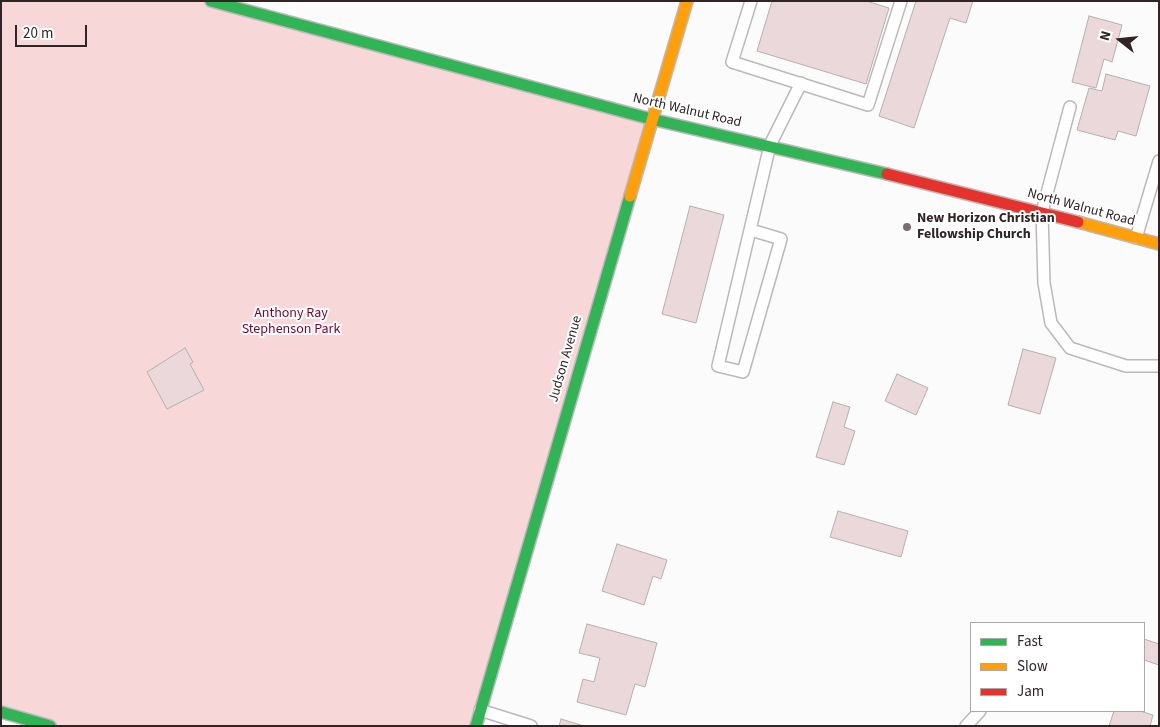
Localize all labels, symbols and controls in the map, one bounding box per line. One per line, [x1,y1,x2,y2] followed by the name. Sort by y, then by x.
[18,15,90,47] scale bar
[1095,15,1145,65] north arrow
[23,23,53,44] text: 20 m
[1095,29,1116,43] text: N
[631,90,743,132] street label: North Walnut Road
[1025,186,1137,230] street label: North Walnut Road
[917,211,1055,243] place label: New Horizon Christian Fellowship Church
[901,221,913,233] marker: New Horizon Christian Fellowship Church
[242,306,340,338] park label: Anthony Ray Stephenson Park
[546,314,586,404] street label: Judson Avenue
[970,622,1145,712] legend
[1017,631,1043,652] text: Fast
[1017,656,1048,677] text: Slow
[1017,681,1044,702] text: Jam

